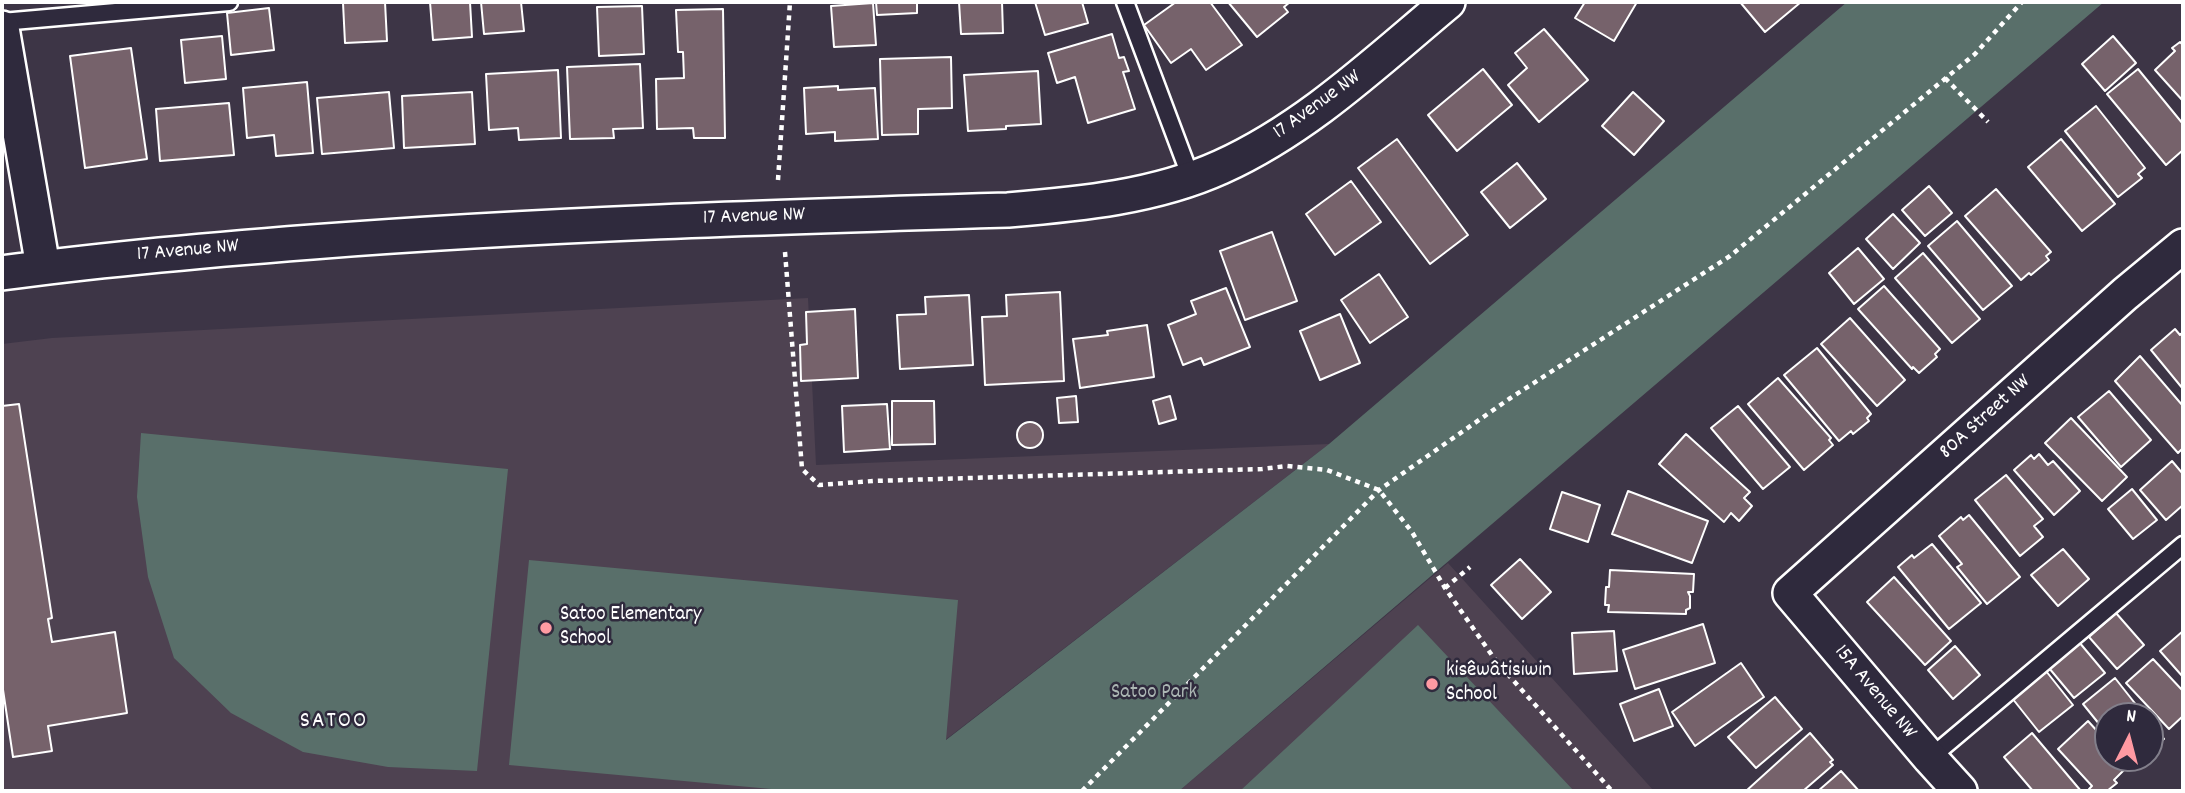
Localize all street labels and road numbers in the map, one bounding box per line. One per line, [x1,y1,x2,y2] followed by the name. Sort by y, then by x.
[1269,66,1367,146] street label: 17 Avenue NW
[703,204,805,232] street label: 17 Avenue NW
[136,235,240,269] street label: 17 Avenue NW
[1935,370,2037,466] street label: 80A Street NW
[1827,641,1921,745] street label: 15A Avenue NW

